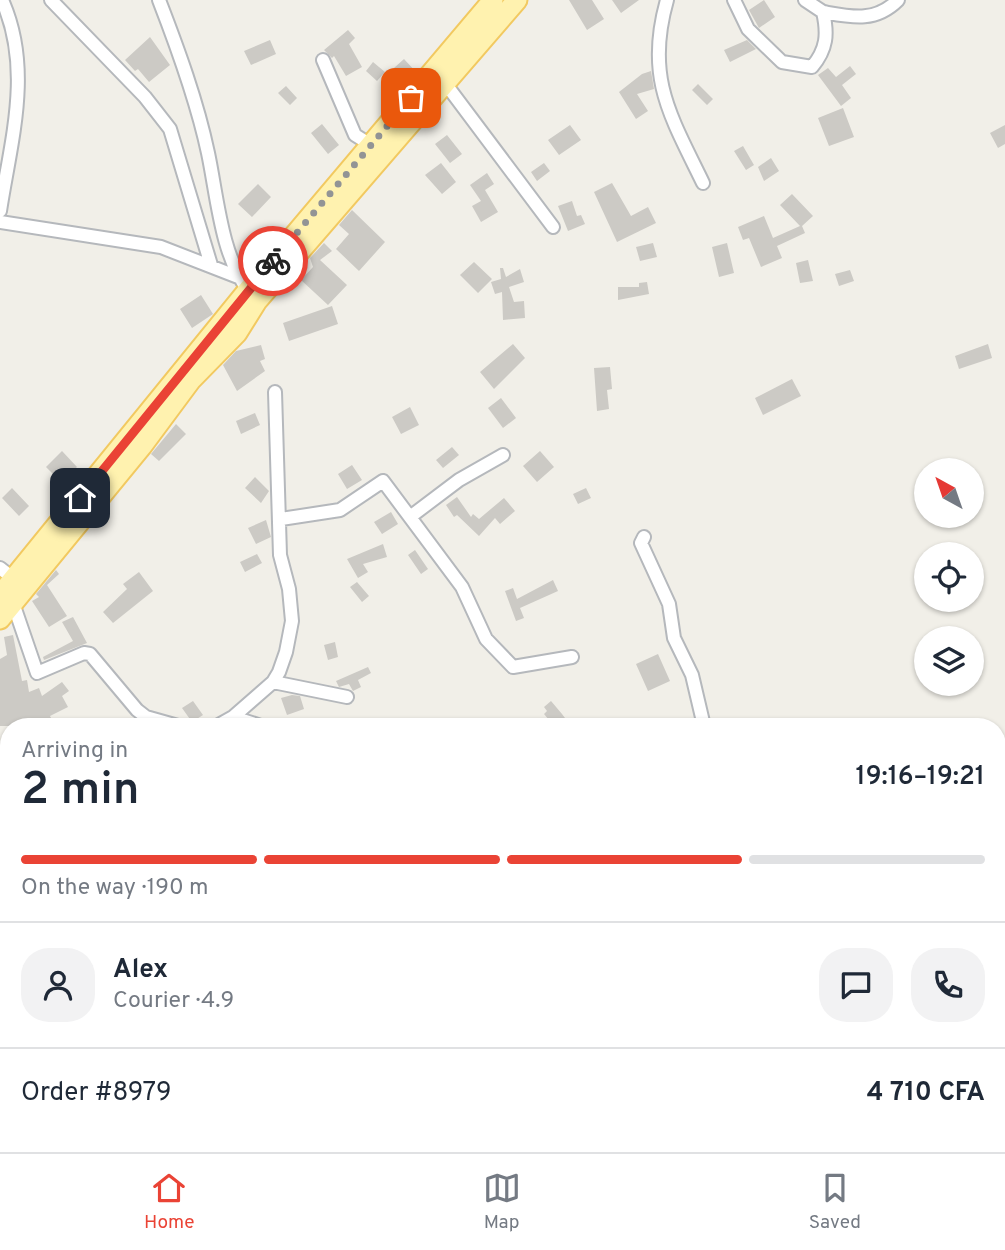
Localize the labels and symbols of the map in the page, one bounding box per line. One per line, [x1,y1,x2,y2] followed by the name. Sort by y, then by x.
[381,68,441,128] pin
[238,226,308,296] courier
[914,458,984,528] north arrow
[50,468,110,528] pin

